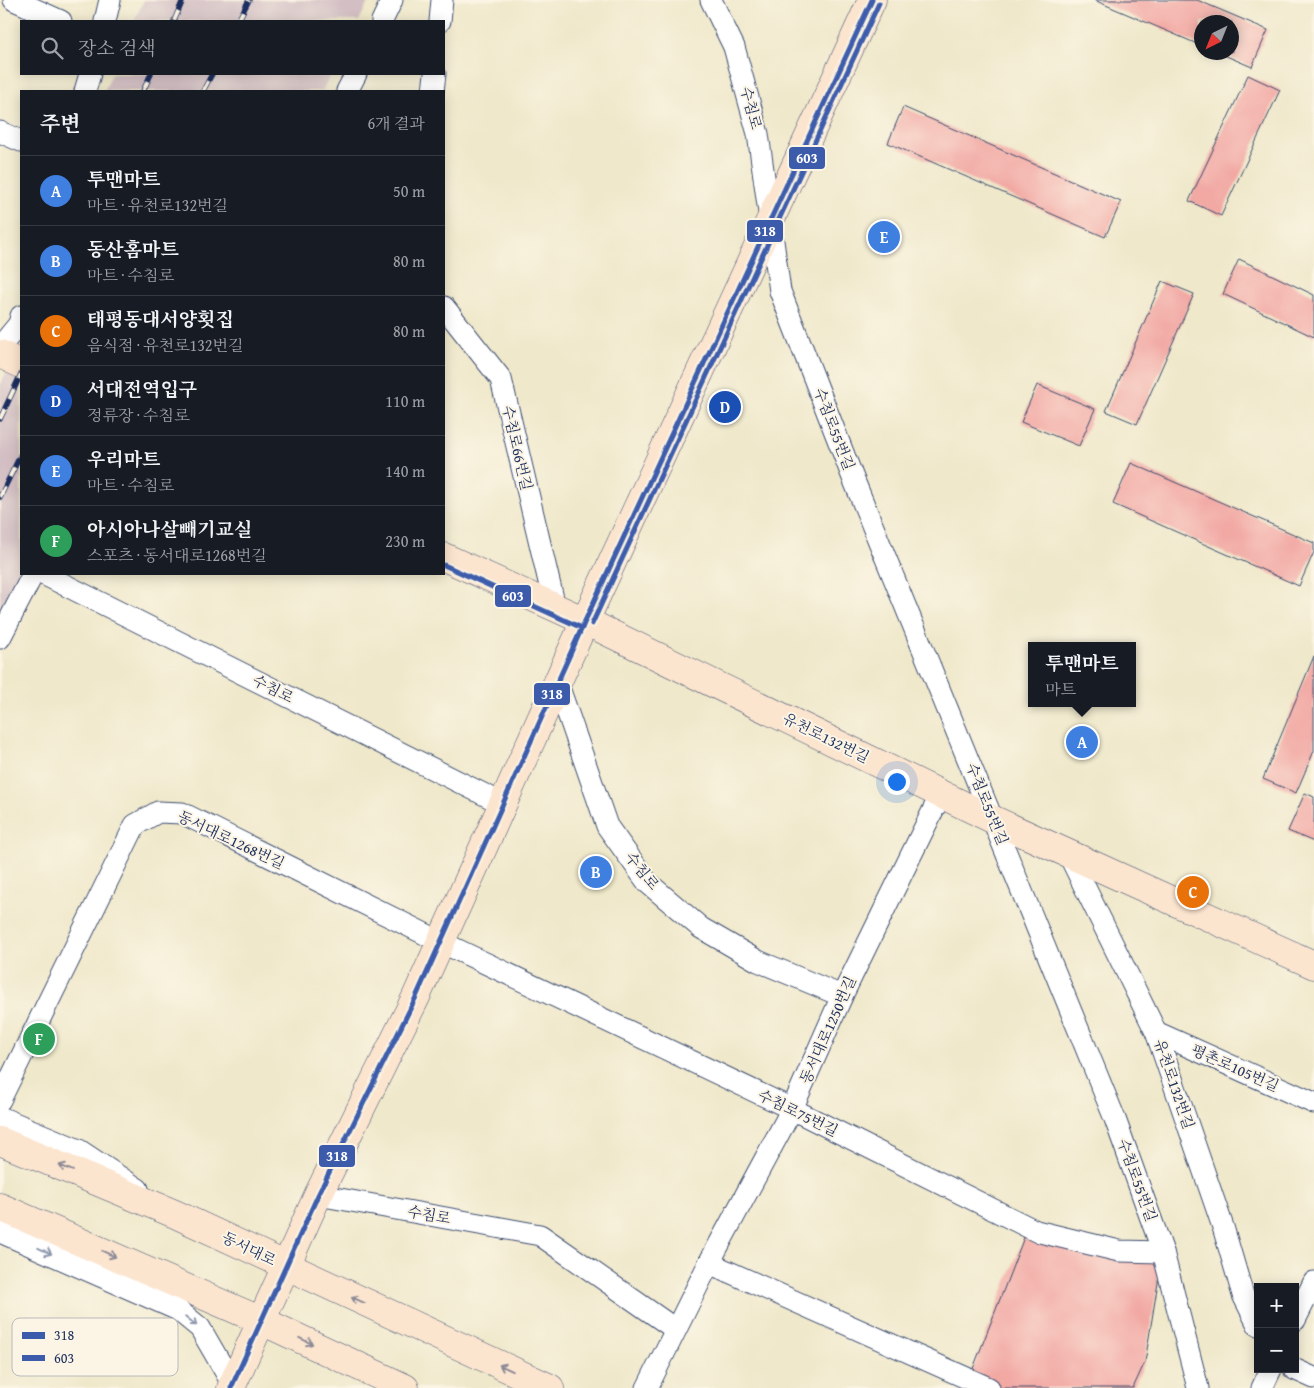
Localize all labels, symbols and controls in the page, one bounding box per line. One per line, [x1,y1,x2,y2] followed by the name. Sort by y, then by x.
[1194,15,1239,60] north arrow
[20,20,445,75] search box
[38,34,66,62] icon: search
[78,34,156,62] text: 장소 검색
[736,84,767,132] street label: 수침로
[40,108,81,139] text: 주변
[367,111,425,135] text: 6개 결과
[788,146,826,170] line badge: 603
[796,148,818,168] text: 603
[87,165,160,193] text: 투맨마트
[51,179,61,203] text: A
[393,179,425,203] text: 50 m
[87,193,228,217] text: 마트 · 유천로132번길
[868,218,900,256] pin: E
[746,219,784,243] line badge: 318
[754,221,776,241] text: 318
[87,235,179,263] text: 동산홈마트
[51,249,61,273] text: B
[393,249,425,273] text: 80 m
[87,263,174,287] text: 마트 · 수침로
[87,305,234,333] text: 태평동대서양횟집
[51,319,61,343] text: C
[393,319,425,343] text: 80 m
[87,333,243,357] text: 음식점 · 유천로132번길
[87,375,197,403] text: 서대전역입구
[809,384,860,473] street label: 수침로55번길
[709,388,741,426] pin: D
[51,389,61,413] text: D
[385,389,425,413] text: 110 m
[87,403,189,427] text: 정류장 · 수침로
[497,403,537,493] street label: 수침로66번길
[87,445,160,473] text: 우리마트
[52,459,60,483] text: E
[385,459,425,483] text: 140 m
[87,473,174,497] text: 마트 · 수침로
[87,515,252,543] text: 아시아나살빼기교실
[52,529,60,553] text: F
[385,529,425,553] text: 230 m
[87,543,267,567] text: 스포츠 · 동서대로1268번길
[494,584,532,608] line badge: 603
[502,586,524,606] text: 603
[1028,642,1136,707] popup
[1045,649,1119,677] text: 투맨마트
[249,669,298,708] street label: 수침로
[1045,677,1076,701] text: 마트
[533,682,571,706] line badge: 318
[541,684,563,704] text: 318
[779,707,873,768] street label: 유천로132번길
[1066,723,1098,761] pin: A
[961,760,1013,848] street label: 수침로55번길
[884,769,910,795] your location
[174,806,288,874] street label: 동서대로1268번길
[621,847,665,895] street label: 수침로
[580,853,612,891] pin: B
[1177,873,1209,911] pin: C
[794,973,861,1087] street label: 동서대로1250번길
[23,1020,55,1058] pin: F
[1149,1036,1200,1132] street label: 유천로132번길
[1188,1039,1282,1096] street label: 평촌로105번길
[755,1084,842,1141] street label: 수침로75번길
[1113,1135,1162,1224] street label: 수침로55번길
[318,1144,356,1168] line badge: 318
[326,1146,348,1166] text: 318
[59,1163,74,1173] one-way arrow
[406,1200,453,1229] street label: 수침로
[219,1226,280,1271] street label: 동서대로
[37,1247,52,1257] one-way arrow
[101,1250,116,1260] one-way arrow
[1254,1283,1299,1373] map controls
[1254,1283,1299,1328] button: +
[351,1295,366,1305] one-way arrow
[184,1315,197,1326] one-way arrow
[12,1318,178,1376] legend
[54,1325,74,1345] text: 318
[1254,1328,1299,1373] button: −
[298,1337,313,1347] one-way arrow
[54,1348,74,1368] text: 603
[499,1362,514,1372] one-way arrow

